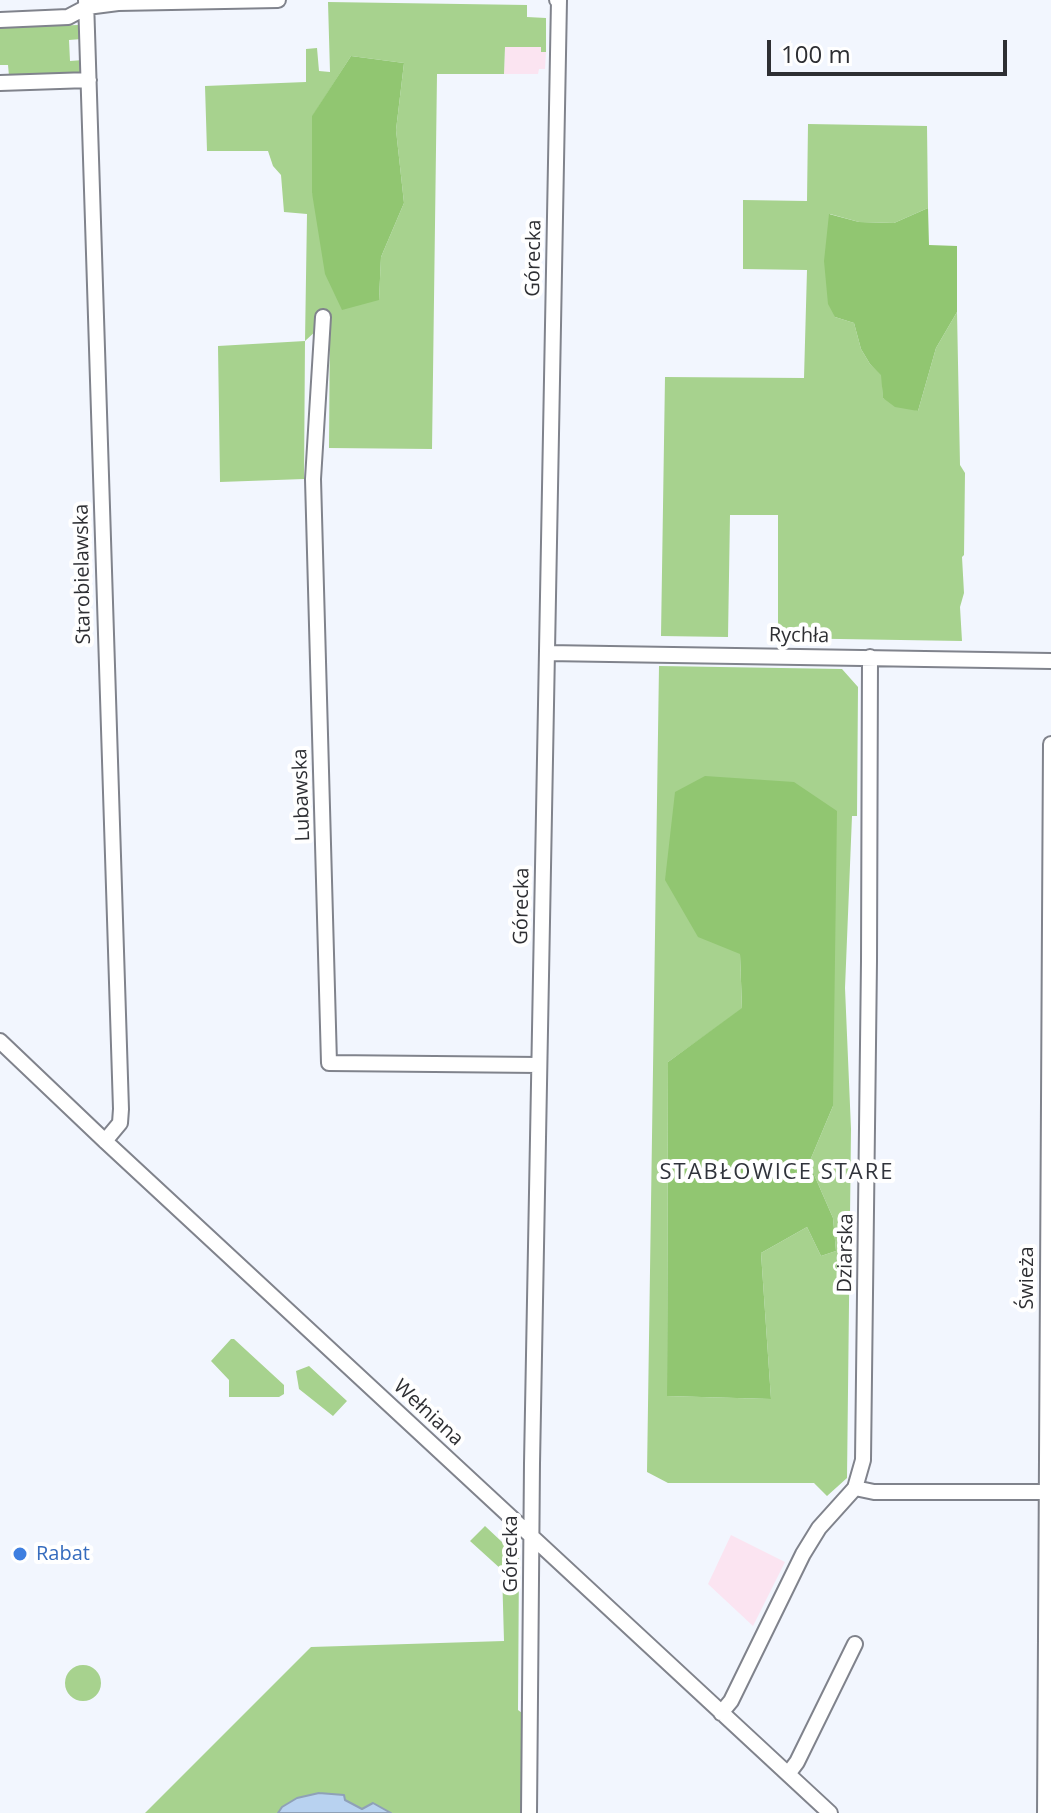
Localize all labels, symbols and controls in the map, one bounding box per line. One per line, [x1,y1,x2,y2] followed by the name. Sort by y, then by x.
[771,24,1011,74] scale bar
[781,37,851,70] text: 100 m
[521,219,547,297] street label: Górecka
[70,503,96,645] street label: Starobielawska
[769,623,829,649] street label: Rychła
[288,748,316,842] street label: Lubawska
[509,867,535,945] street label: Górecka
[659,1160,895,1186] district label: STABŁOWICE STARE
[833,1213,859,1293] street label: Dziarska
[1015,1246,1039,1310] street label: Świeża
[388,1375,468,1451] street label: Wełniana
[499,1515,523,1593] street label: Górecka
[36,1542,90,1566] place label: Rabat
[11,1545,29,1563] marker: Rabat

